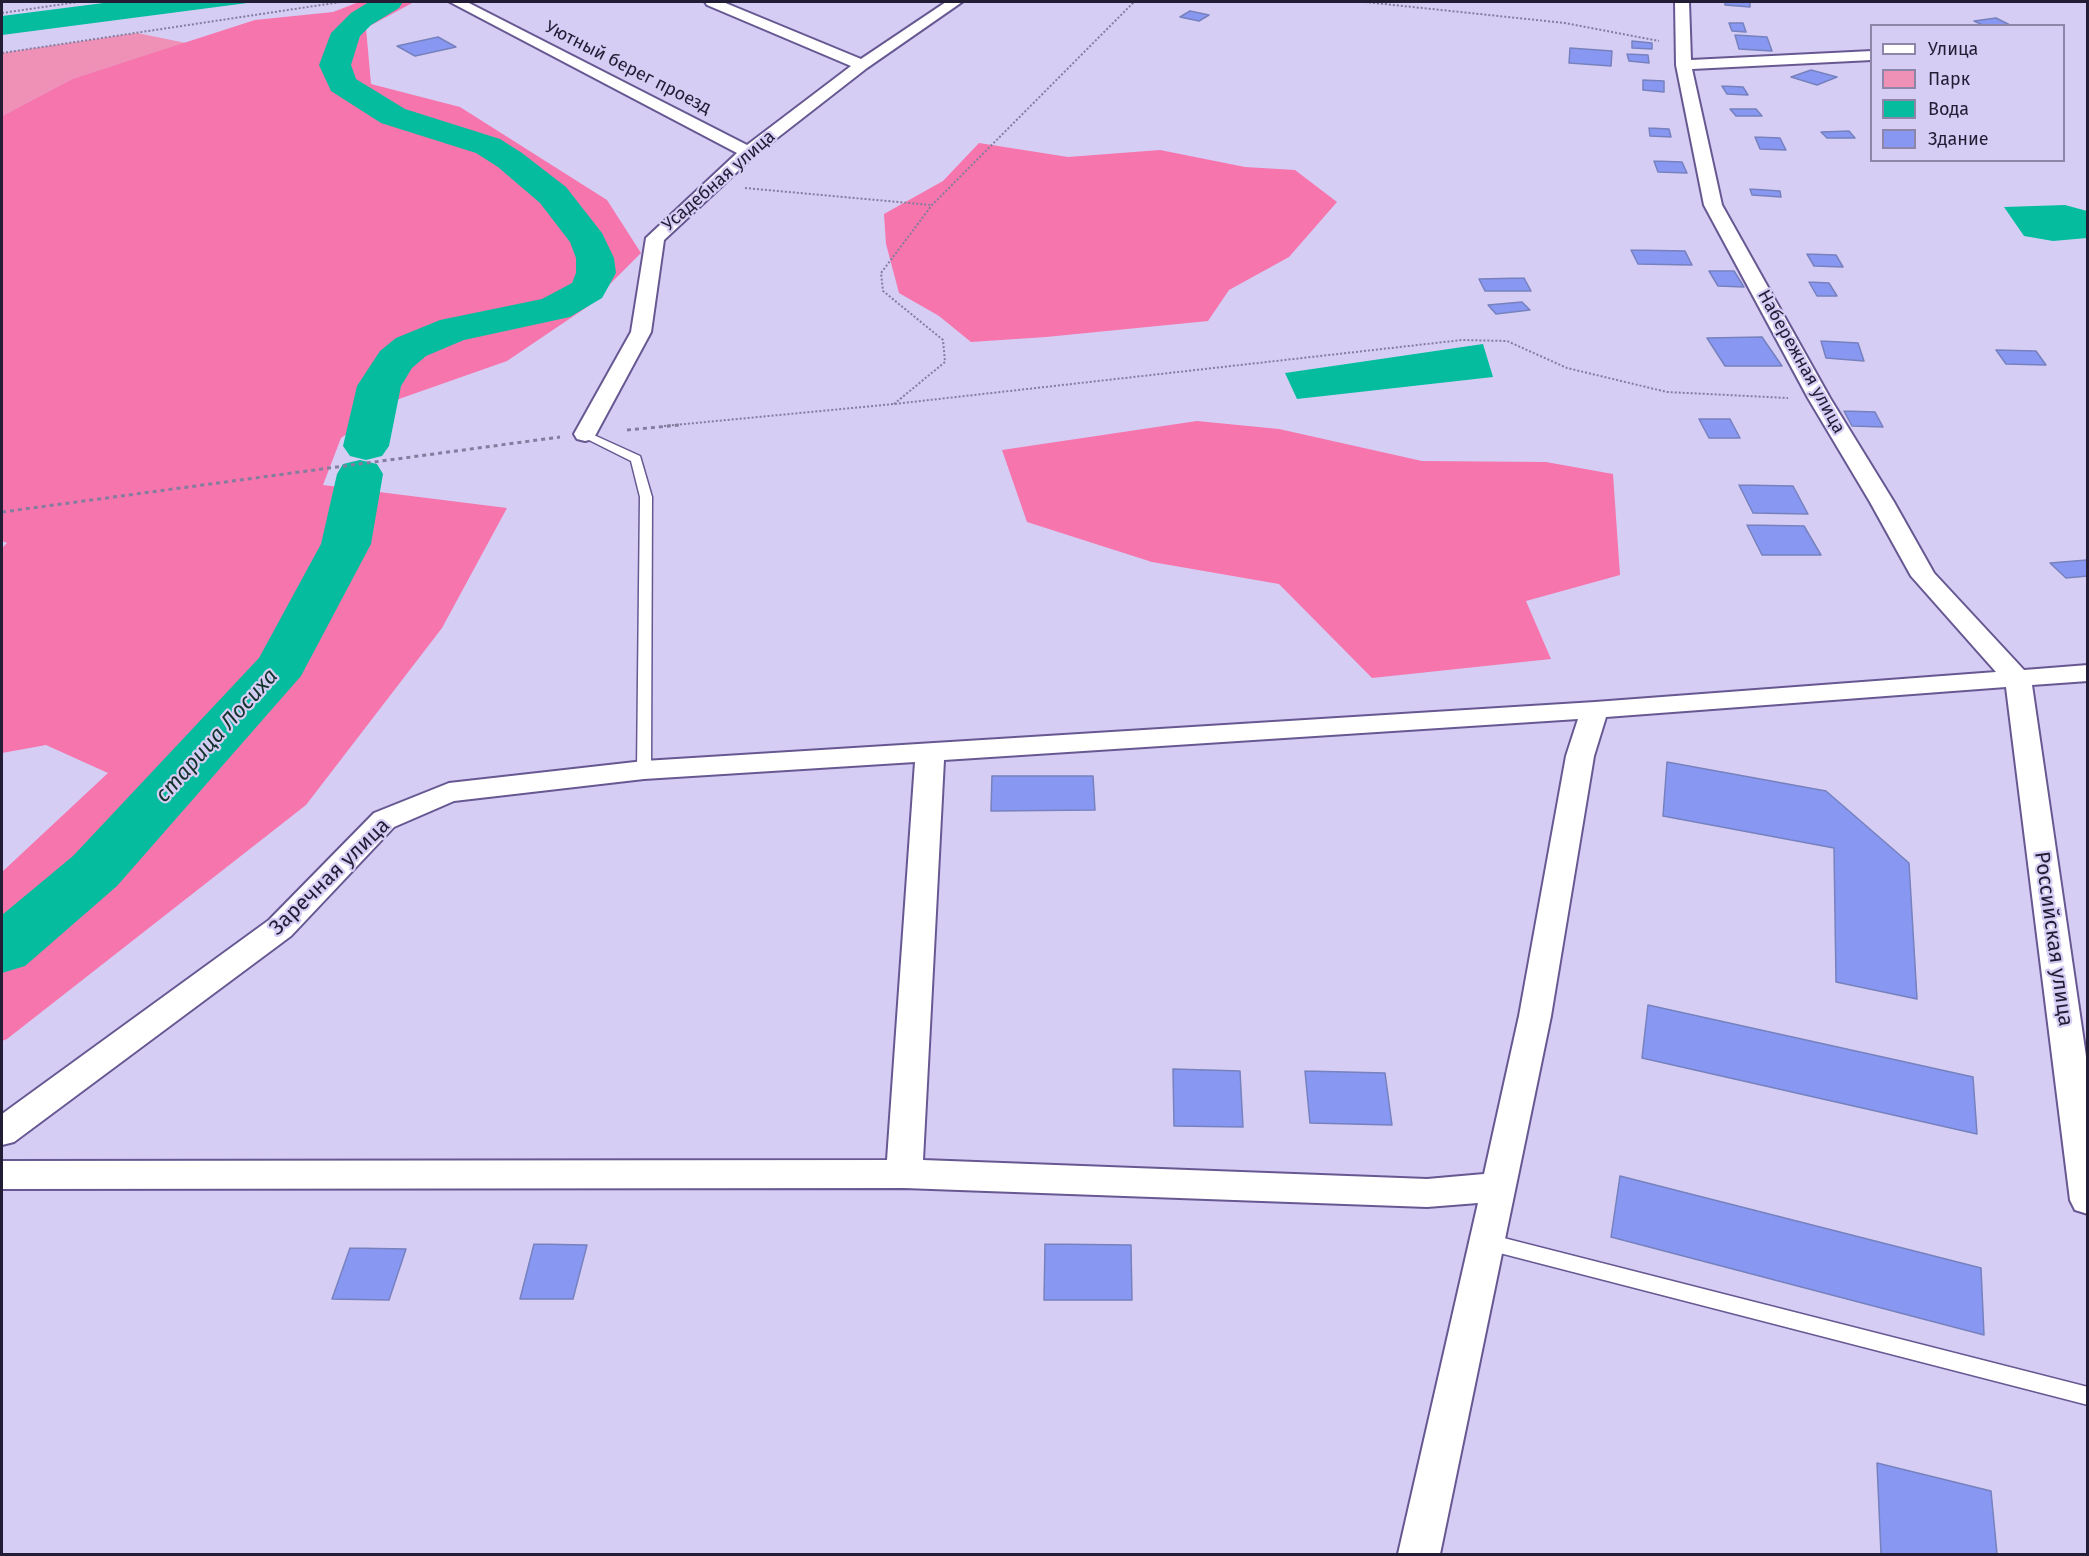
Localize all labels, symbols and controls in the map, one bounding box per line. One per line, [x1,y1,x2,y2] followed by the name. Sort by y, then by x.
[541,17,715,119] street label: Уютный берег проезд
[1870,24,2065,162] legend
[1928,38,1978,60] text: Улица
[1928,68,1970,90] text: Парк
[1928,98,1969,120] text: Вода
[658,126,780,236] street label: Усадебная улица
[1928,128,1989,150] text: Здание
[1753,286,1849,438] street label: Набережная улица
[150,664,284,808] water label: старица Лосиха
[265,813,395,941] street label: Заречная улица
[2028,850,2078,1028] street label: Российская улица

